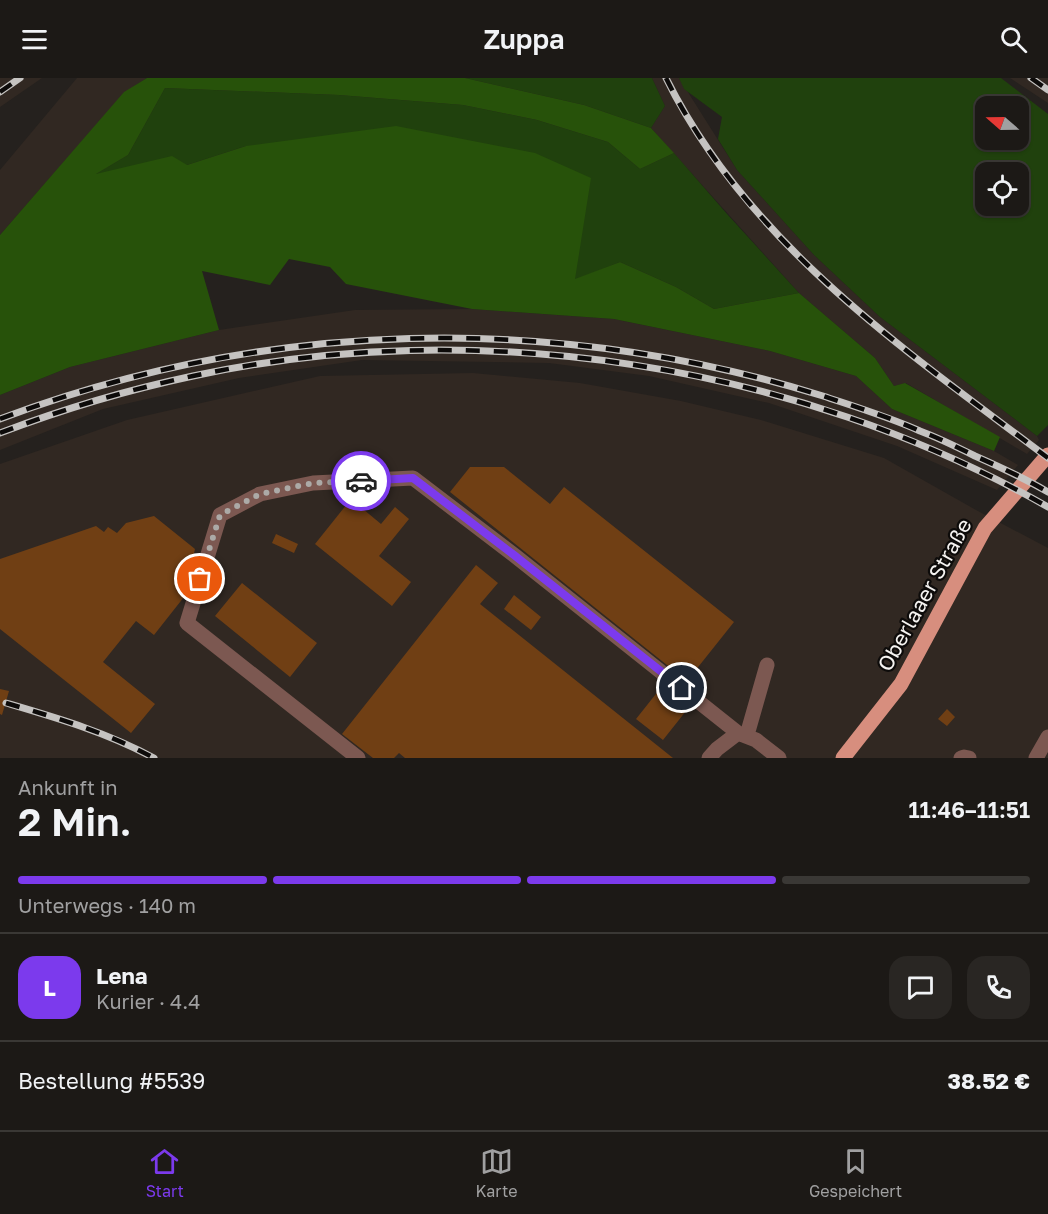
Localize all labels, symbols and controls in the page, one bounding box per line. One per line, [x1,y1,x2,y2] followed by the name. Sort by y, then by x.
[18,23,51,56] icon: menu
[483,23,565,55] text: Zuppa
[997,23,1030,56] icon: search
[975,96,1029,150] north arrow
[975,96,1029,216] map controls
[975,162,1029,216] button: locate
[331,451,391,511] courier
[345,465,378,498] icon: car
[871,514,977,675] street label: Oberlaaer Straße
[174,553,225,604] pin
[183,562,216,595] icon: bag
[656,662,707,713] pin
[665,671,698,704] icon: home
[18,775,118,799] text: Ankunft in
[909,796,1030,823] text: 11:46–11:51
[18,798,132,845] text: 2 Min.
[18,893,196,917] text: Unterwegs · 140 m
[889,956,952,1019] button: chat
[967,956,1030,1019] button: phone
[96,962,148,989] text: Lena
[43,974,56,1001] text: L
[96,989,200,1013] text: Kurier · 4.4
[18,1067,205,1094] text: Bestellung #5539
[948,1067,1030,1094] text: 38.52 €
[146,1145,184,1201] tab: Start
[475,1145,518,1201] tab: Karte
[809,1145,902,1201] tab: Gespeichert

